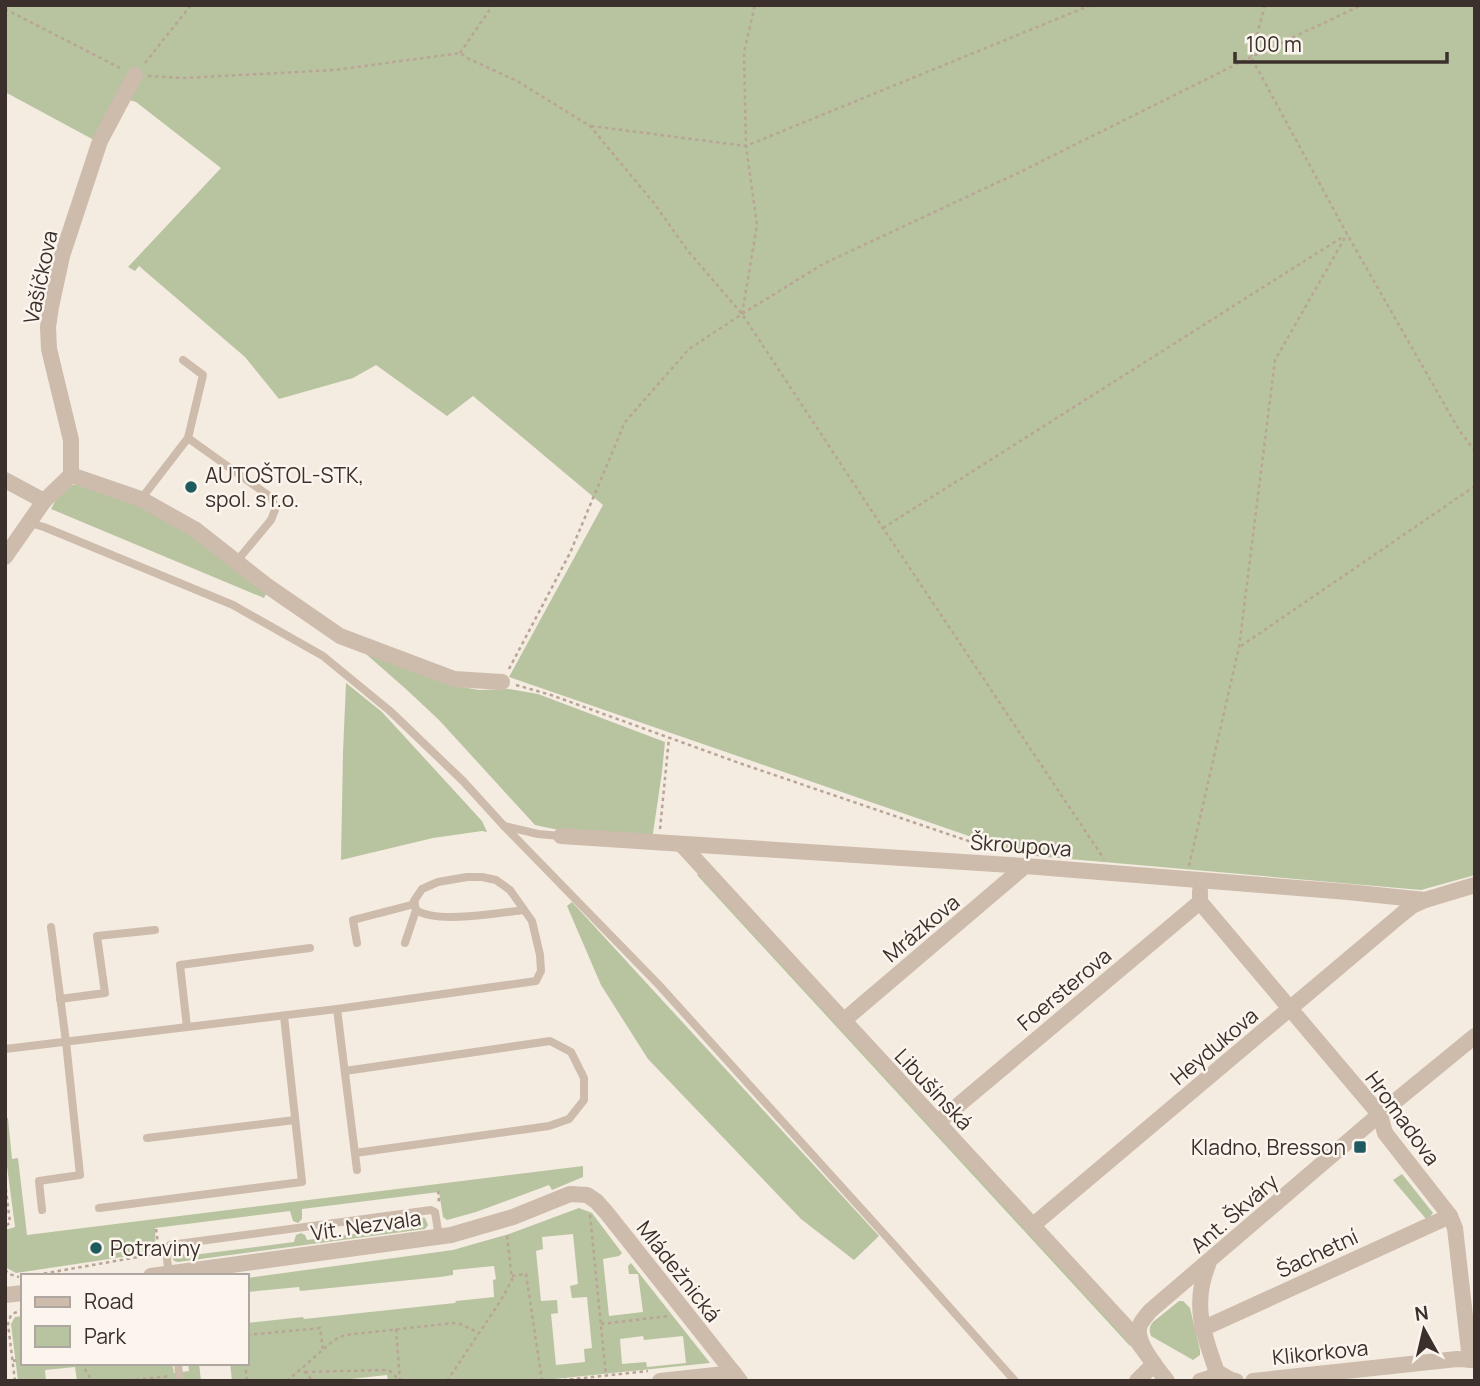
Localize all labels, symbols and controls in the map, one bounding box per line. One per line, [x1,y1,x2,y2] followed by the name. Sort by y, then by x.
[1235,21,1447,65] scale bar
[1246,30,1302,58] text: 100 m
[16,228,64,326] street label: Vašíčkova
[205,461,364,513] place label: AUTOŠTOL-STK, spol. s r.o.
[183,479,199,495] marker: AUTOŠTOL-STK, spol. s r.o.
[969,827,1073,863] street label: Škroupova
[877,888,965,968] street label: Mrázkova
[1011,941,1117,1037] street label: Foersterova
[1164,1001,1264,1091] street label: Heydukova
[889,1042,979,1136] street label: Libušínská
[1359,1065,1447,1171] street label: Hromadova
[1191,1133,1346,1161] place label: Kladno, Bresson
[1352,1139,1368,1155] marker: Kladno, Bresson
[1184,1167,1284,1259] street label: Ant. Škváry
[309,1203,423,1247] street label: Vít. Nezvala
[631,1215,727,1327] street label: Mládežnická
[1272,1222,1362,1284] street label: Šachetní
[110,1234,201,1262] place label: Potraviny
[88,1240,104,1256] marker: Potraviny
[21,1274,248,1365] legend
[84,1287,134,1315] text: Road
[1389,1295,1459,1365] north arrow
[1413,1299,1430,1327] text: N
[84,1322,126,1350] text: Park
[1271,1333,1369,1371] street label: Klikorkova

